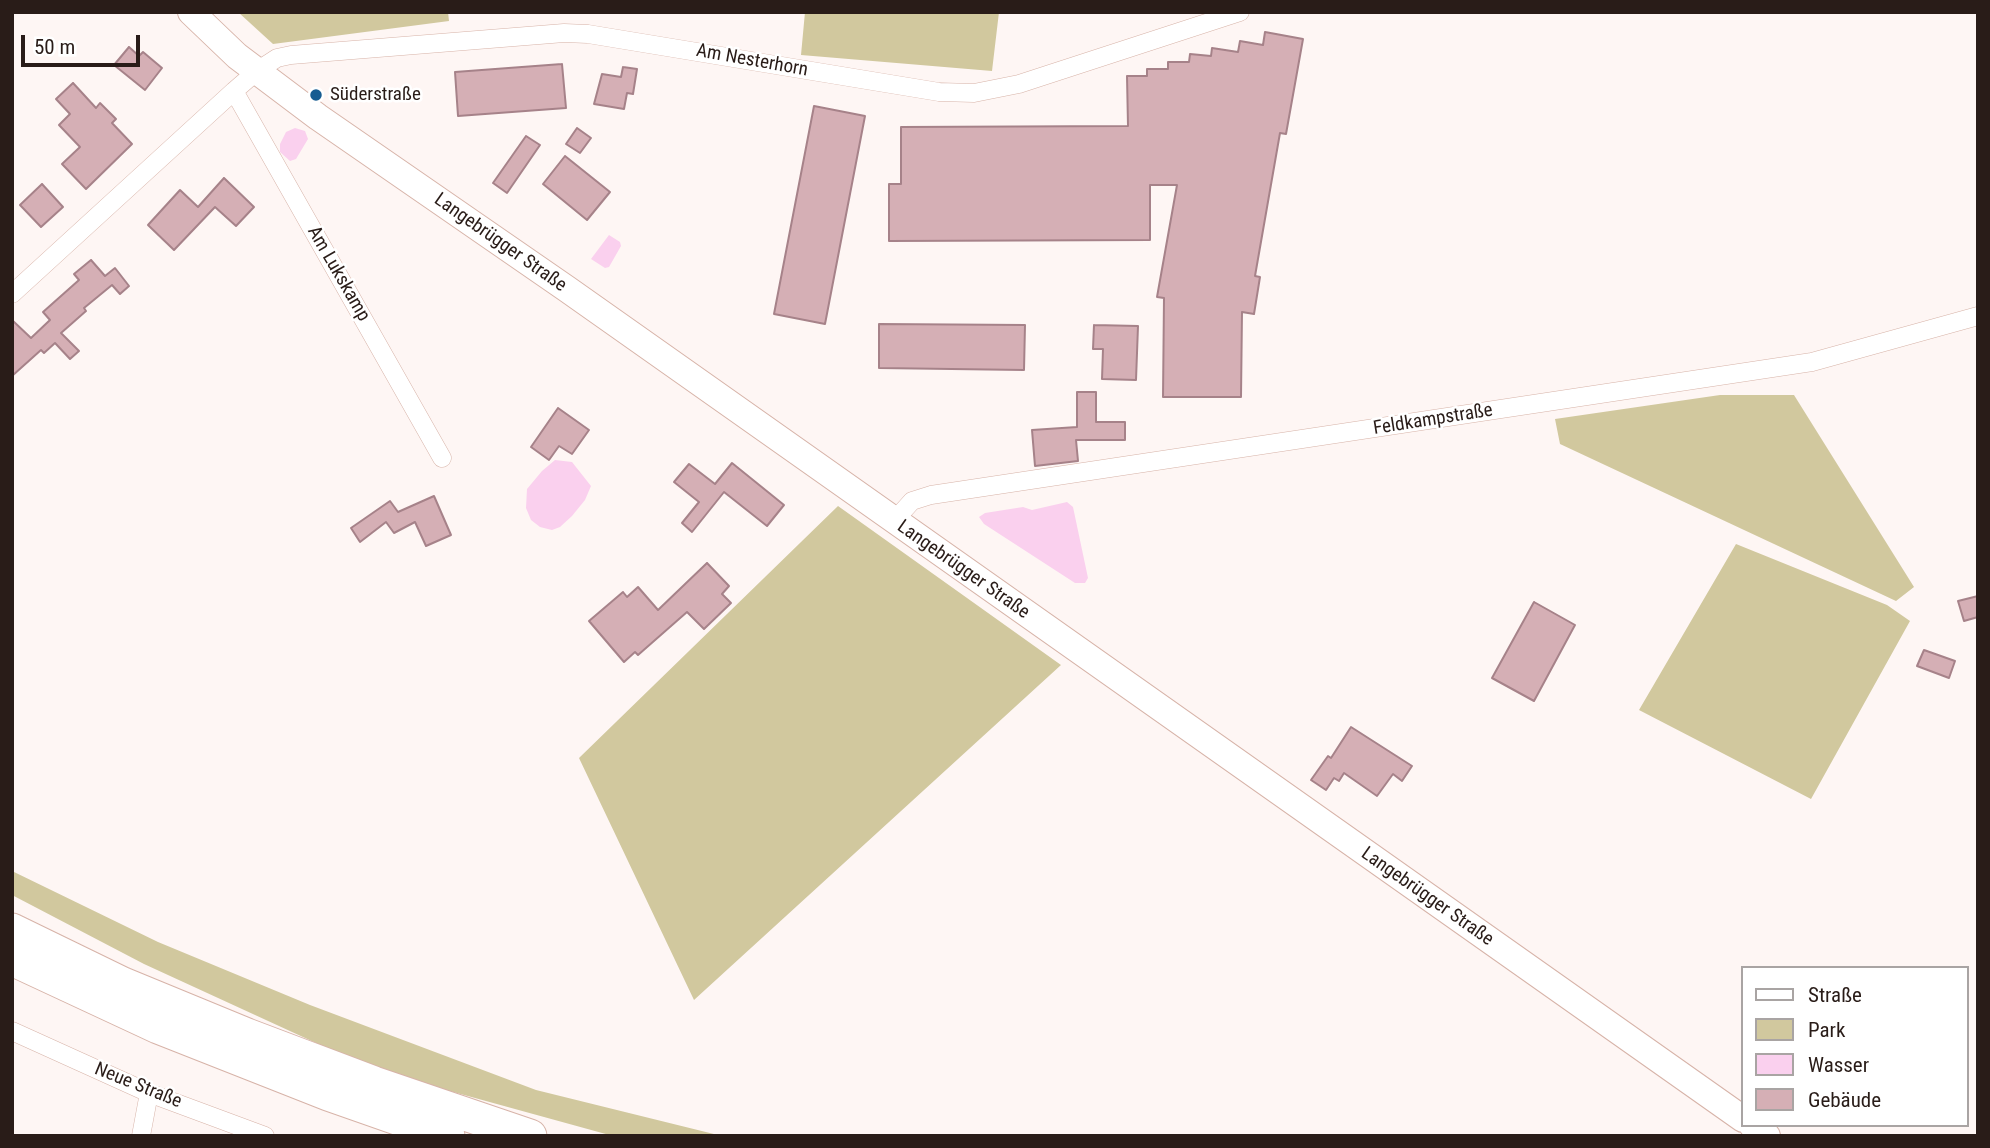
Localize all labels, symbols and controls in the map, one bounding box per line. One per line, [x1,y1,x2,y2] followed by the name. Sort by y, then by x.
[24,21,144,65] scale bar
[34,35,75,59] text: 50 m
[694,40,810,82] street label: Am Nesterhorn
[330,84,421,106] place label: Süderstraße
[308,87,324,103] marker: Süderstraße
[429,189,571,297] street label: Langebrügger Straße
[302,222,374,326] street label: Am Lukskamp
[1372,399,1494,441] street label: Feldkampstraße
[892,516,1034,624] street label: Langebrügger Straße
[1356,843,1498,951] street label: Langebrügger Straße
[1742,966,1969,1127] legend
[1808,983,1862,1007] text: Straße
[1808,1018,1845,1042] text: Park
[1808,1053,1869,1077] text: Wasser
[91,1058,185,1114] street label: Neue Straße
[1808,1088,1881,1112] text: Gebäude

